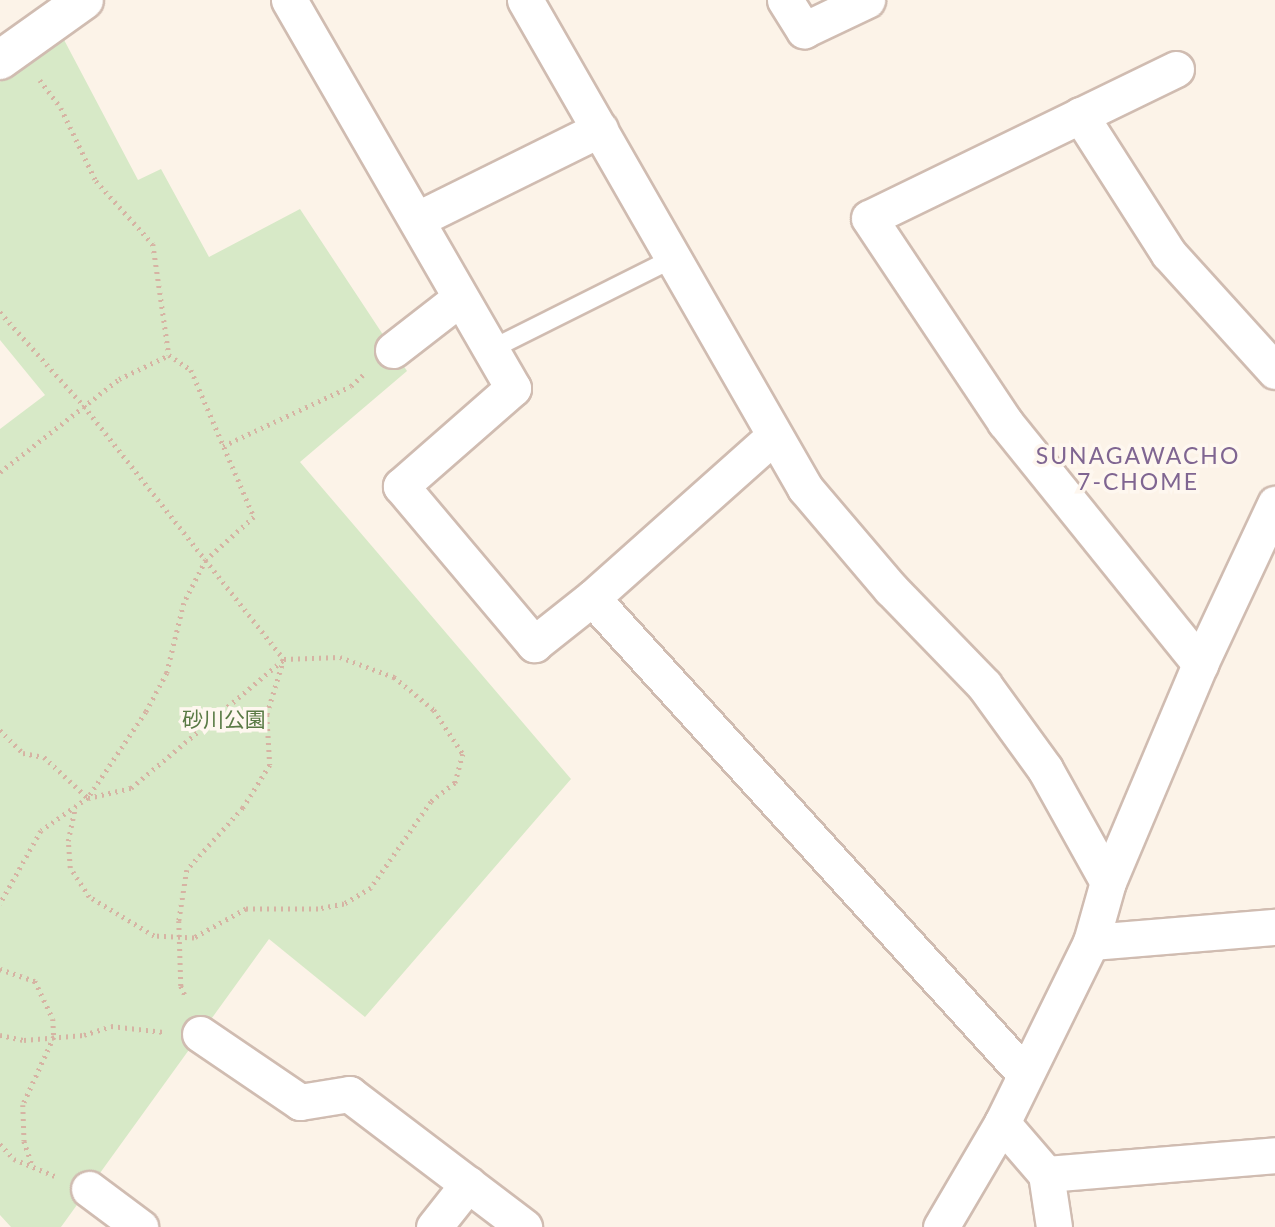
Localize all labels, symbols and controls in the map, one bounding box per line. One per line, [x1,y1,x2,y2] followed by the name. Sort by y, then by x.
[1037,441,1239,495] district label: SUNAGAWACHO 7-CHOME
[182,706,266,732] park label: 砂川公園

